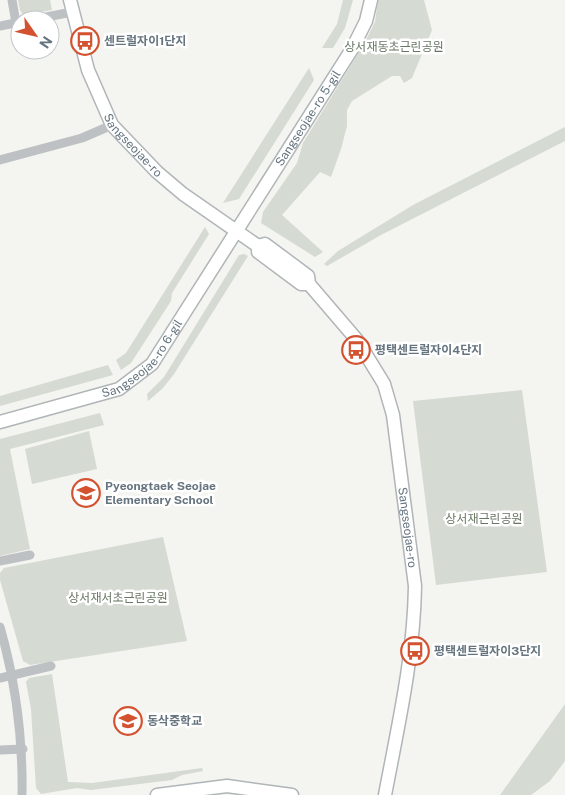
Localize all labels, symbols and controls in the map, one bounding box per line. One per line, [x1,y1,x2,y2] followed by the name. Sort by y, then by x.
[10,10,60,60] north arrow
[70,26,100,56] bus stop icon: 센트럴자이1단지
[36,33,55,51] text: N
[104,34,186,48] place label: 센트럴자이1단지
[344,40,444,54] park label: 상서재동초근린공원
[273,68,344,169] street label: Sangseojae-ro 5-gil
[101,111,165,180] street label: Sangseojae-ro
[100,317,186,400] street label: Sangseojae-ro 6-gil
[341,335,371,365] bus stop icon: 평택센트럴자이4단지
[375,343,482,357] place label: 평택센트럴자이4단지
[71,478,101,508] school or university icon: Pyeongtaek Seojae Elementary School
[105,479,216,507] place label: Pyeongtaek Seojae Elementary School
[395,486,420,569] street label: Sangseojae-ro
[445,512,523,526] park label: 상서재근린공원
[68,591,168,605] park label: 상서재서초근린공원
[400,636,430,666] bus stop icon: 평택센트럴자이3단지
[434,644,541,658] place label: 평택센트럴자이3단지
[113,706,143,736] school or university icon: 동삭중학교
[147,714,202,728] place label: 동삭중학교

